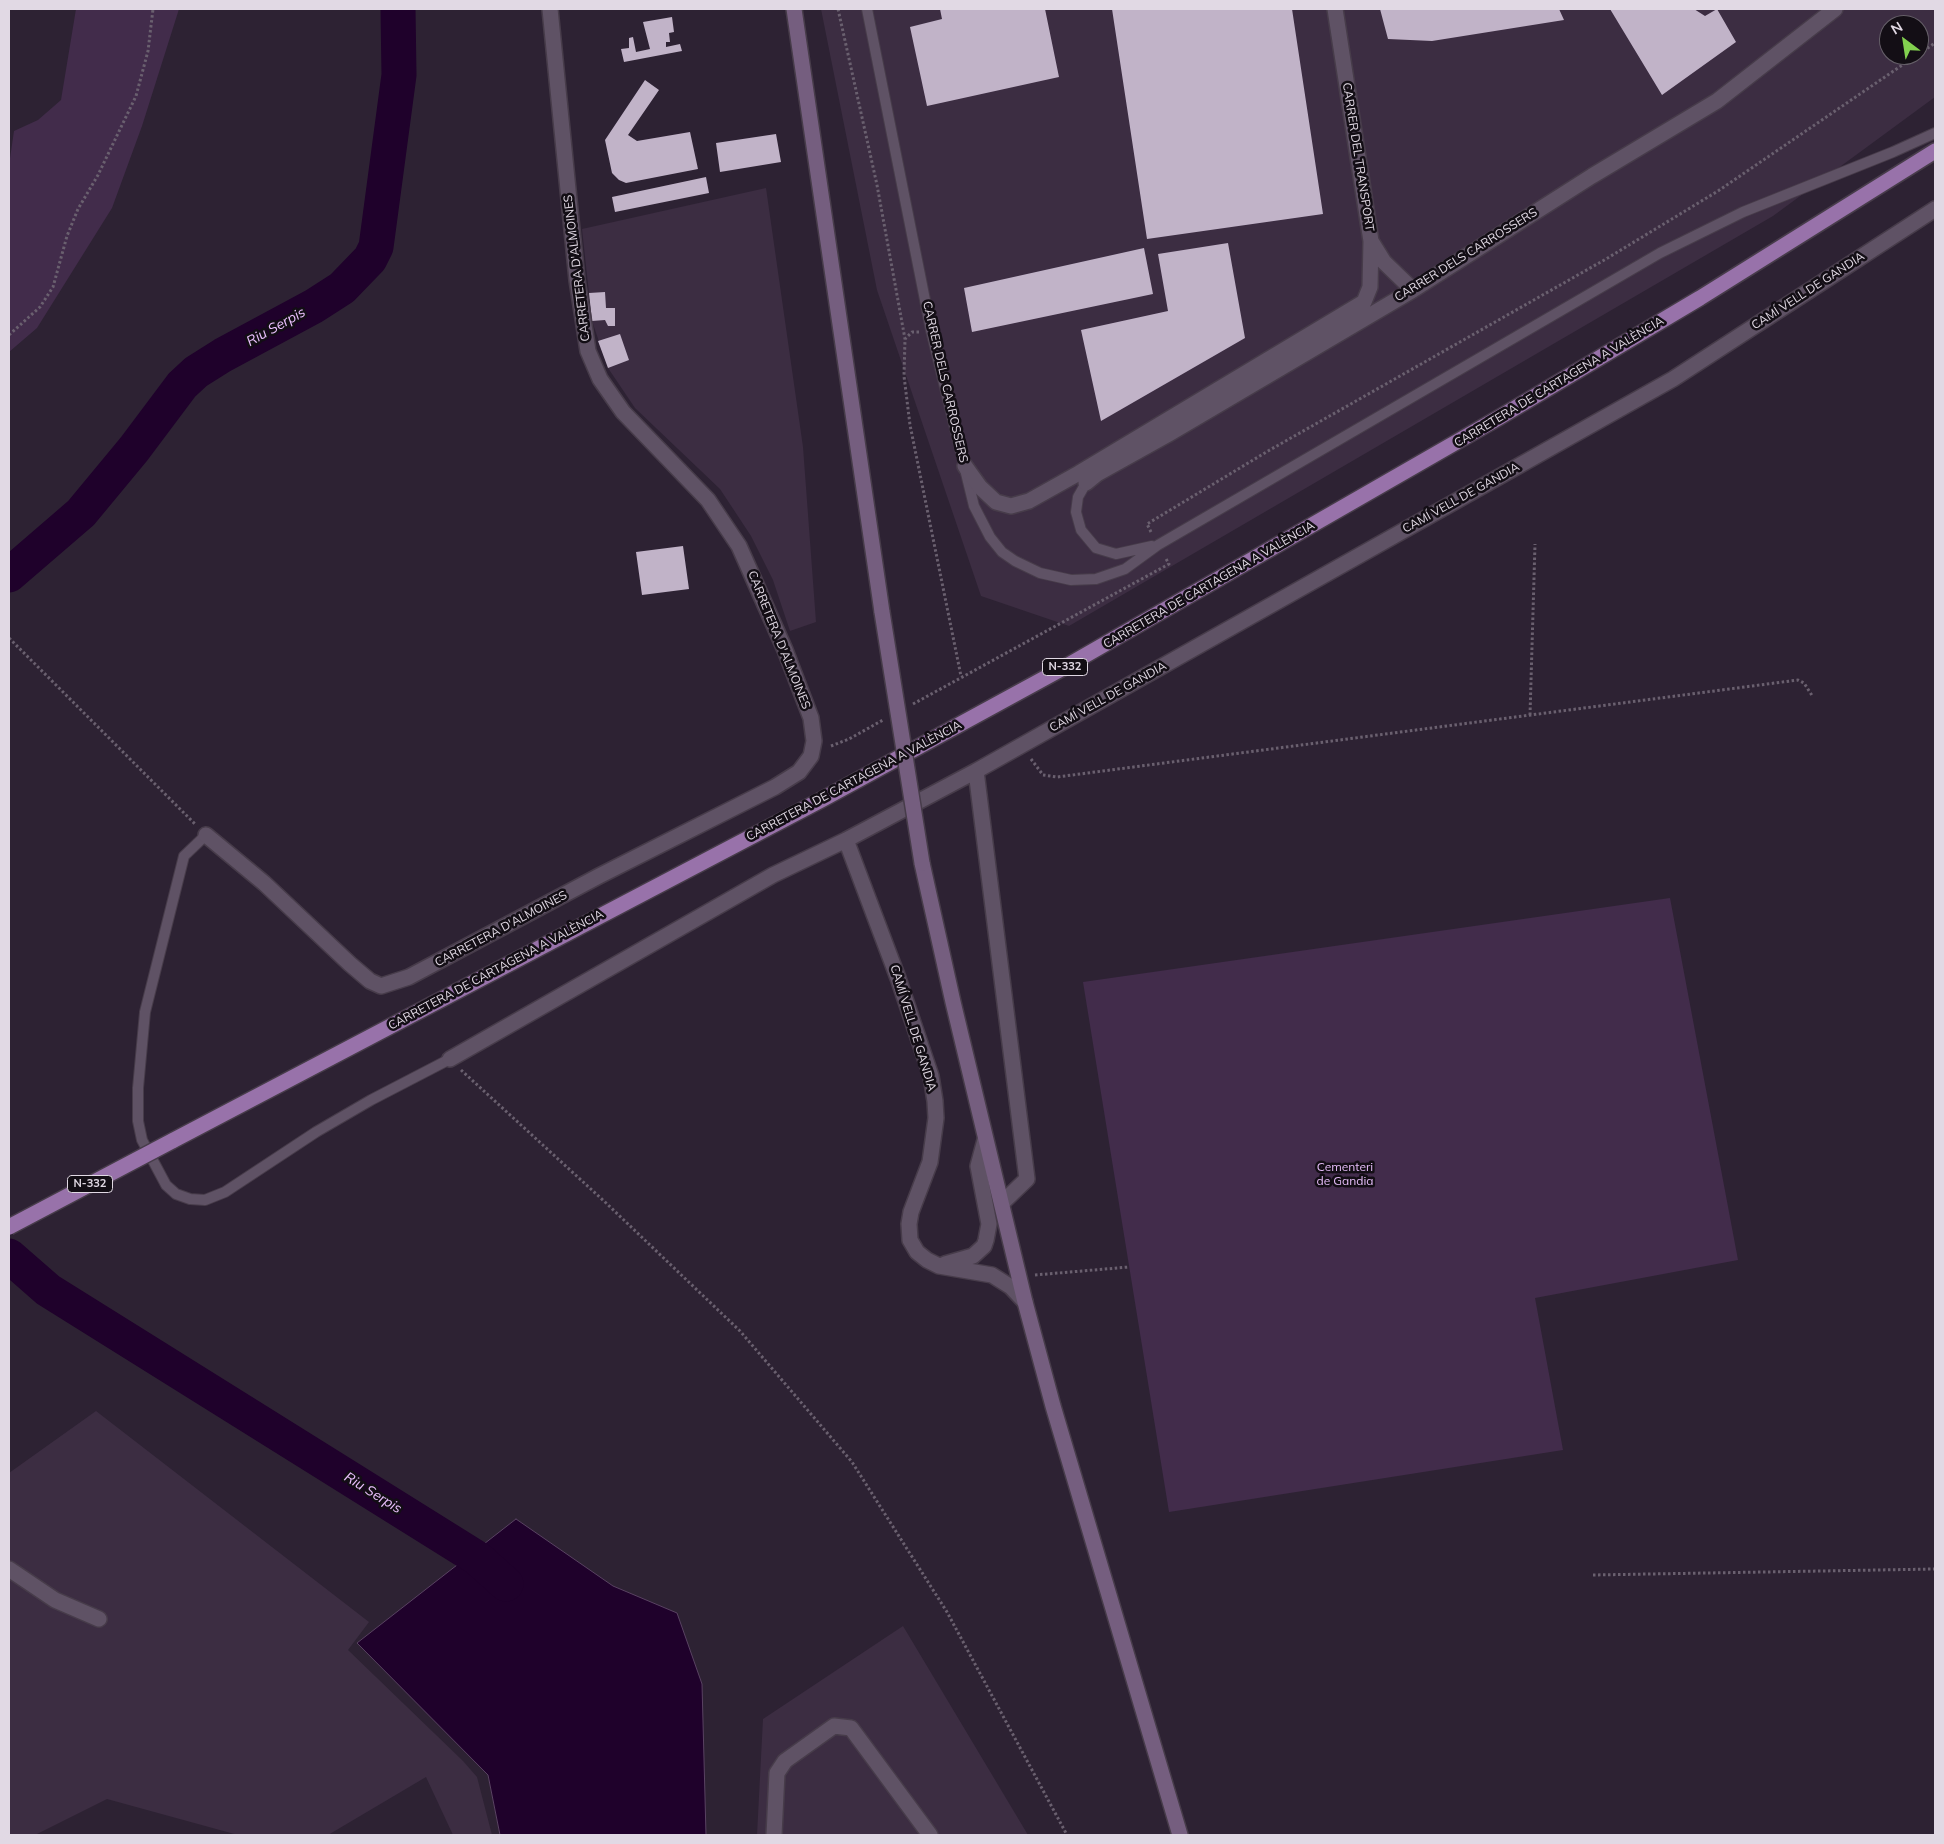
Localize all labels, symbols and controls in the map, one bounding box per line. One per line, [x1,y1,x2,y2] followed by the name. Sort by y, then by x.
[1879,15,1929,65] north arrow
[1888,18,1906,38] text: N
[1339,82,1377,232] street label: CARRER DEL TRANSPORT
[561,194,593,342] street label: CARRETERA D'ALMOINES
[1392,205,1540,305] street label: CARRER DELS CARROSSERS
[1749,249,1867,333] street label: CAMÍ VELL DE GANDIA
[919,300,971,464] street label: CARRER DELS CARROSSERS
[244,304,308,350] water label: Riu Serpis
[1452,314,1666,450] street label: CARRETERA DE CARTAGENA A VALÈNCIA
[1400,460,1522,536] street label: CAMÍ VELL DE GANDIA
[1101,518,1317,652] street label: CARRETERA DE CARTAGENA A VALÈNCIA
[745,569,813,711] street label: CARRETERA D'ALMOINES
[1042,659,1088,676] road number: N-332
[1047,659,1169,735] street label: CAMÍ VELL DE GANDIA
[744,718,964,844] street label: CARRETERA DE CARTAGENA A VALÈNCIA
[432,888,570,970] street label: CARRETERA D'ALMOINES
[386,907,606,1033] street label: CARRETERA DE CARTAGENA A VALÈNCIA
[887,963,939,1093] street label: CAMÍ VELL DE GANDIA
[1316,1160,1374,1188] park label: Cementeri de Gandia
[68,1176,112,1192] road number: N-332
[341,1469,405,1517] water label: Riu Serpis

